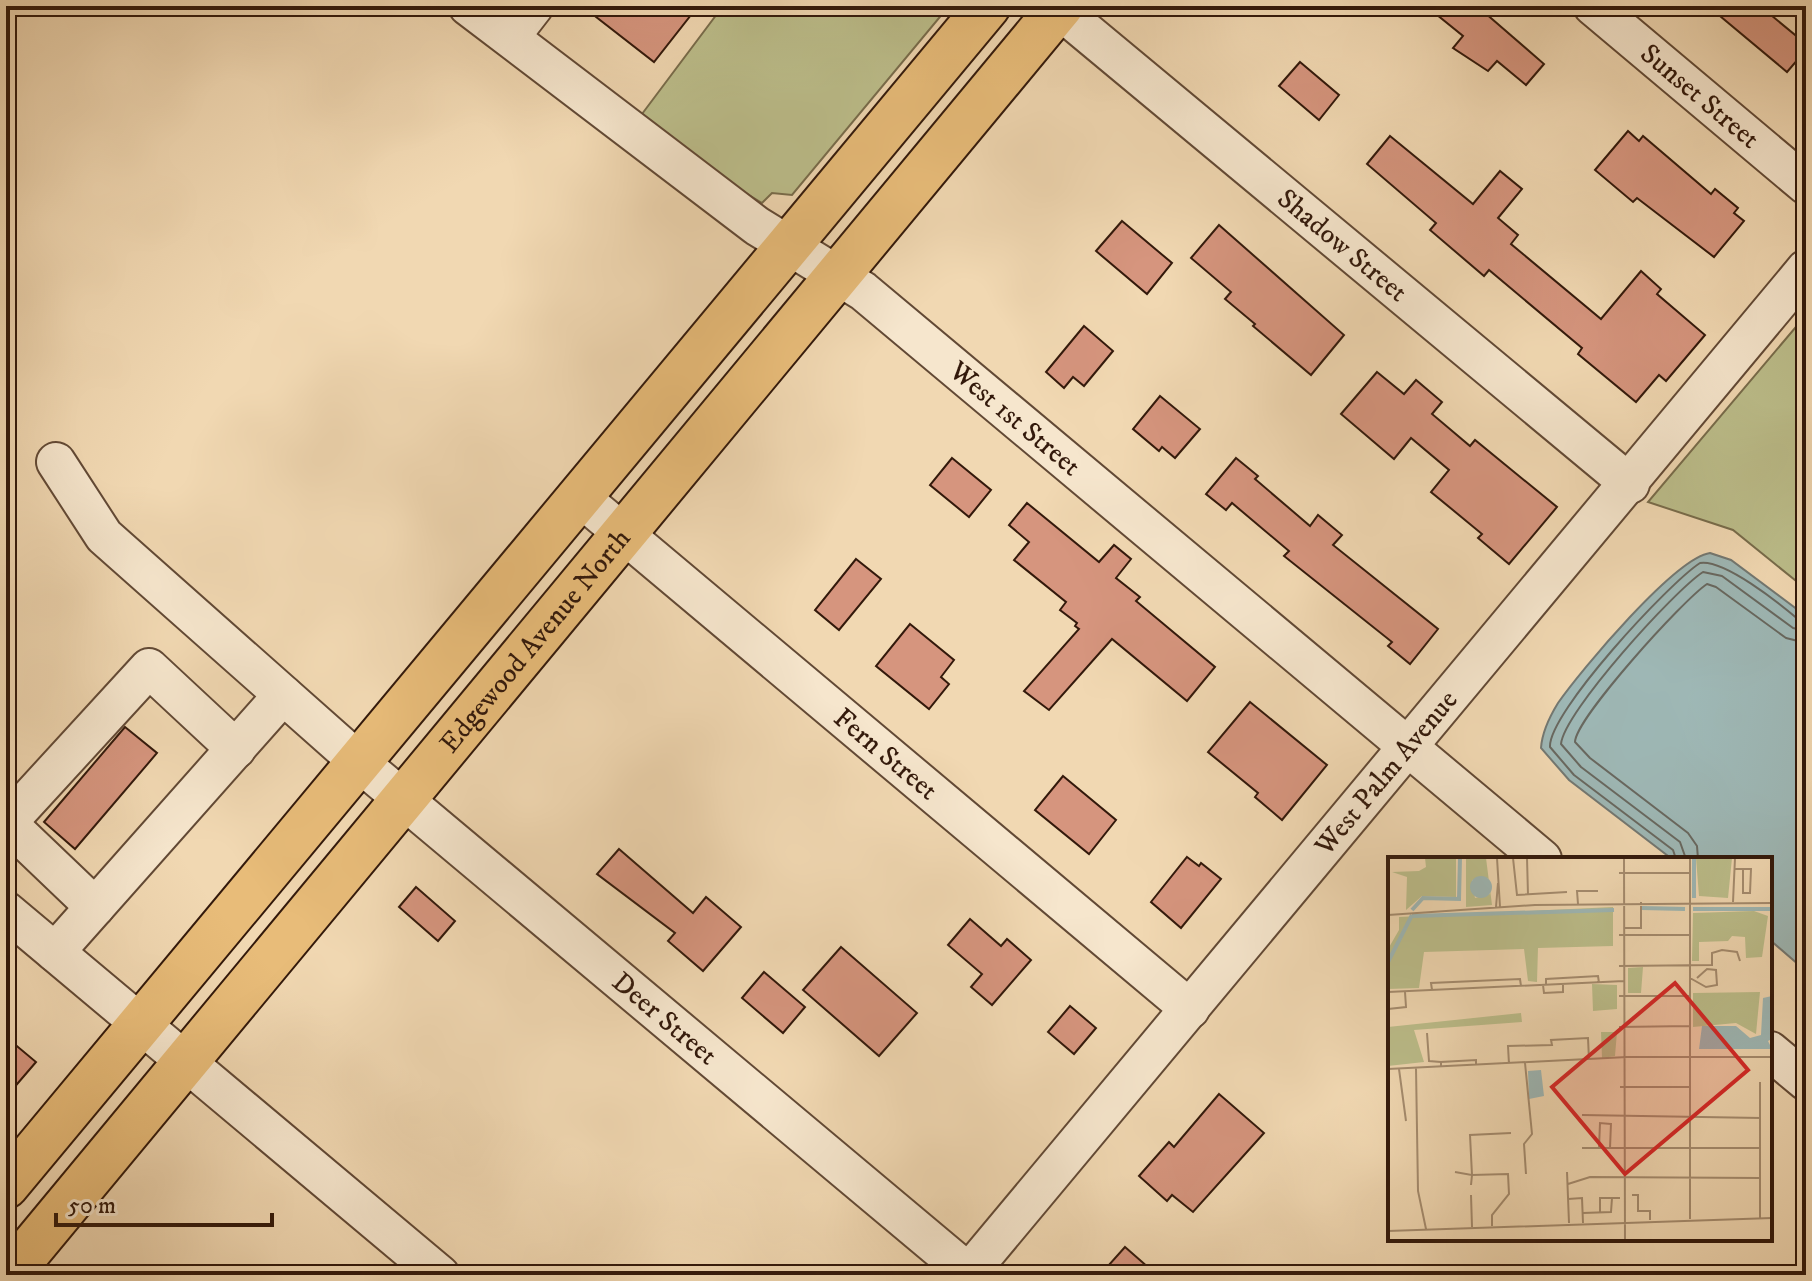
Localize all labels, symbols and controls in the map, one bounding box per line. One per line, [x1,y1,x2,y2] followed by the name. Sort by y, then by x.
[1633,36,1767,156] street label: Sunset Street
[1270,181,1415,309] street label: Shadow Street
[941,353,1088,483] street label: West 1st Street
[432,521,638,760] street label: Edgewood Avenue North
[1306,683,1465,863] street label: West Palm Avenue
[827,700,945,808] street label: Fern Street
[1388,857,1772,1241] inset map
[605,964,725,1073] street label: Deer Street
[56,1177,272,1227] scale bar
[68,1191,116,1221] text: 50 m

